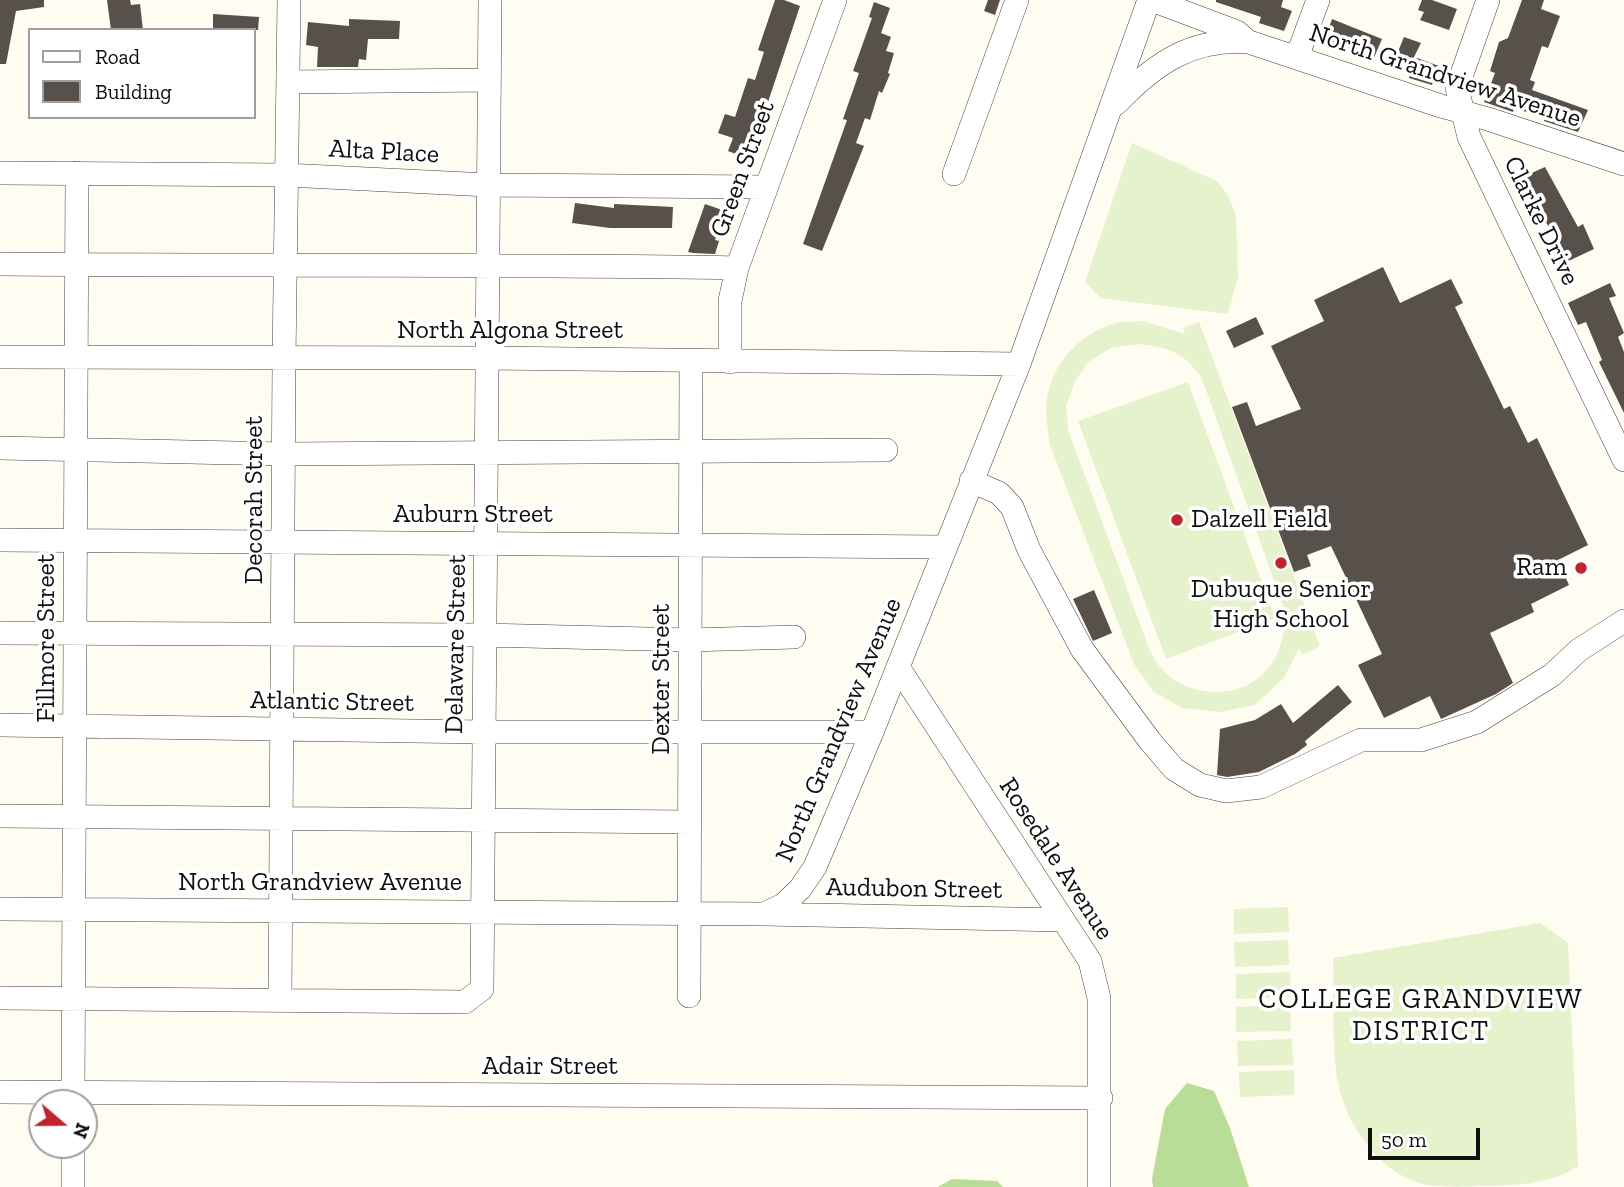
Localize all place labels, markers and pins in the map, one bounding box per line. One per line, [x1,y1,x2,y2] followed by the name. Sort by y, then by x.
[1191,504,1328,536] place label: Dalzell Field
[1169,512,1185,528] marker: Dalzell Field
[1516,552,1567,584] place label: Ram
[1273,555,1289,571] marker: Dubuque Senior High School
[1573,560,1589,576] marker: Ram
[1191,574,1371,636] place label: Dubuque Senior High School

